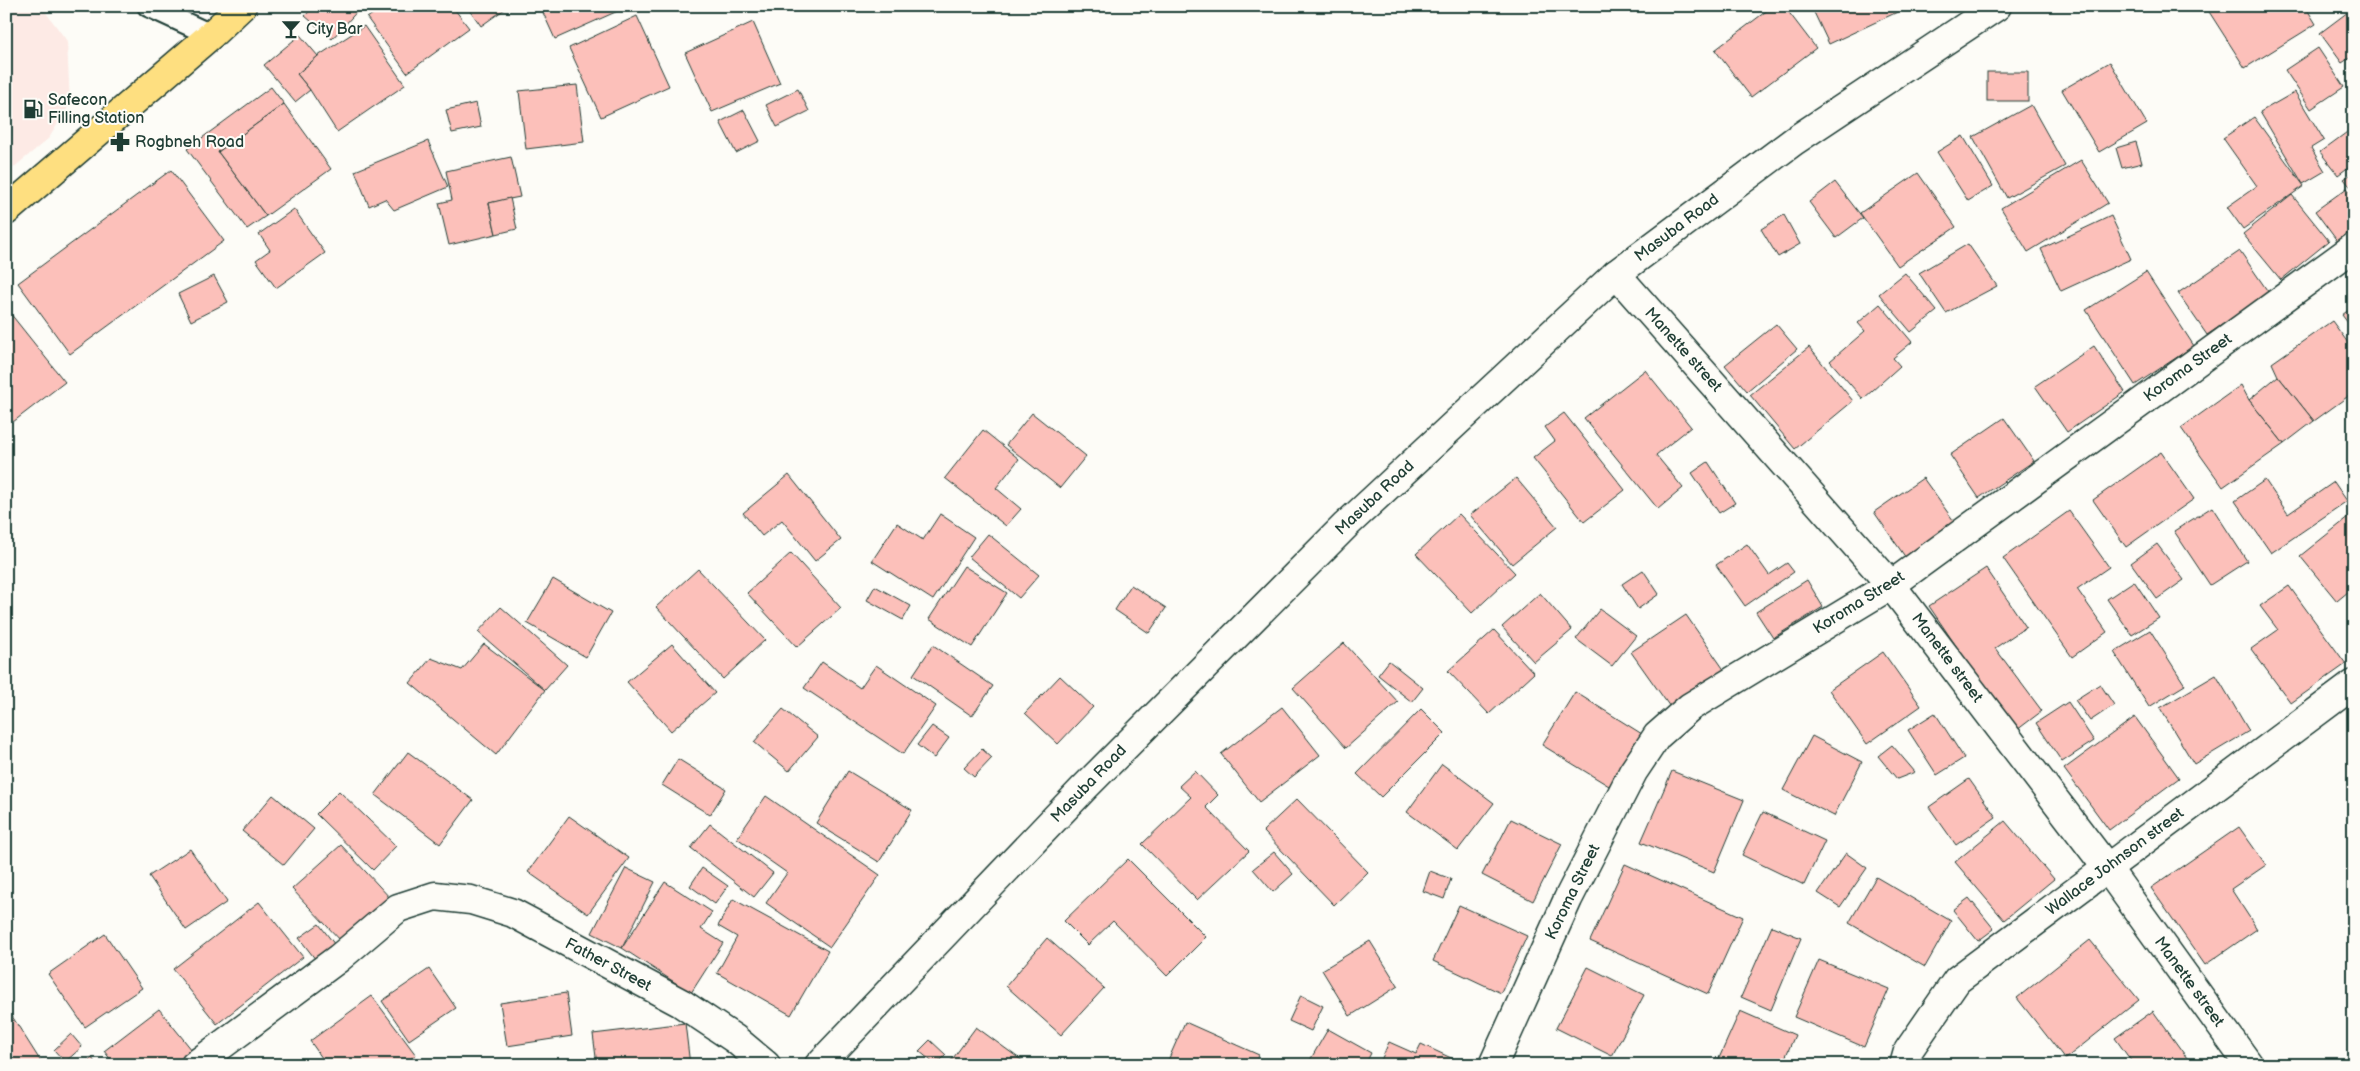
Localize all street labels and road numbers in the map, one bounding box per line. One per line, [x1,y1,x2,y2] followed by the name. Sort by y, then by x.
[1631,190,1723,266] street label: Masuba Road
[1640,304,1726,396] street label: Manette street
[2140,330,2236,406] street label: Koroma Street
[1332,457,1418,539] street label: Masuba Road
[1810,567,1908,639] street label: Koroma Street
[1907,610,1987,706] street label: Manette street
[1047,741,1131,827] street label: Masuba Road
[2042,804,2188,920] street label: Wallace Johnson street
[1542,841,1604,943] street label: Koroma Street
[2150,933,2228,1031] street label: Manette street
[562,934,655,996] street label: Father Street

